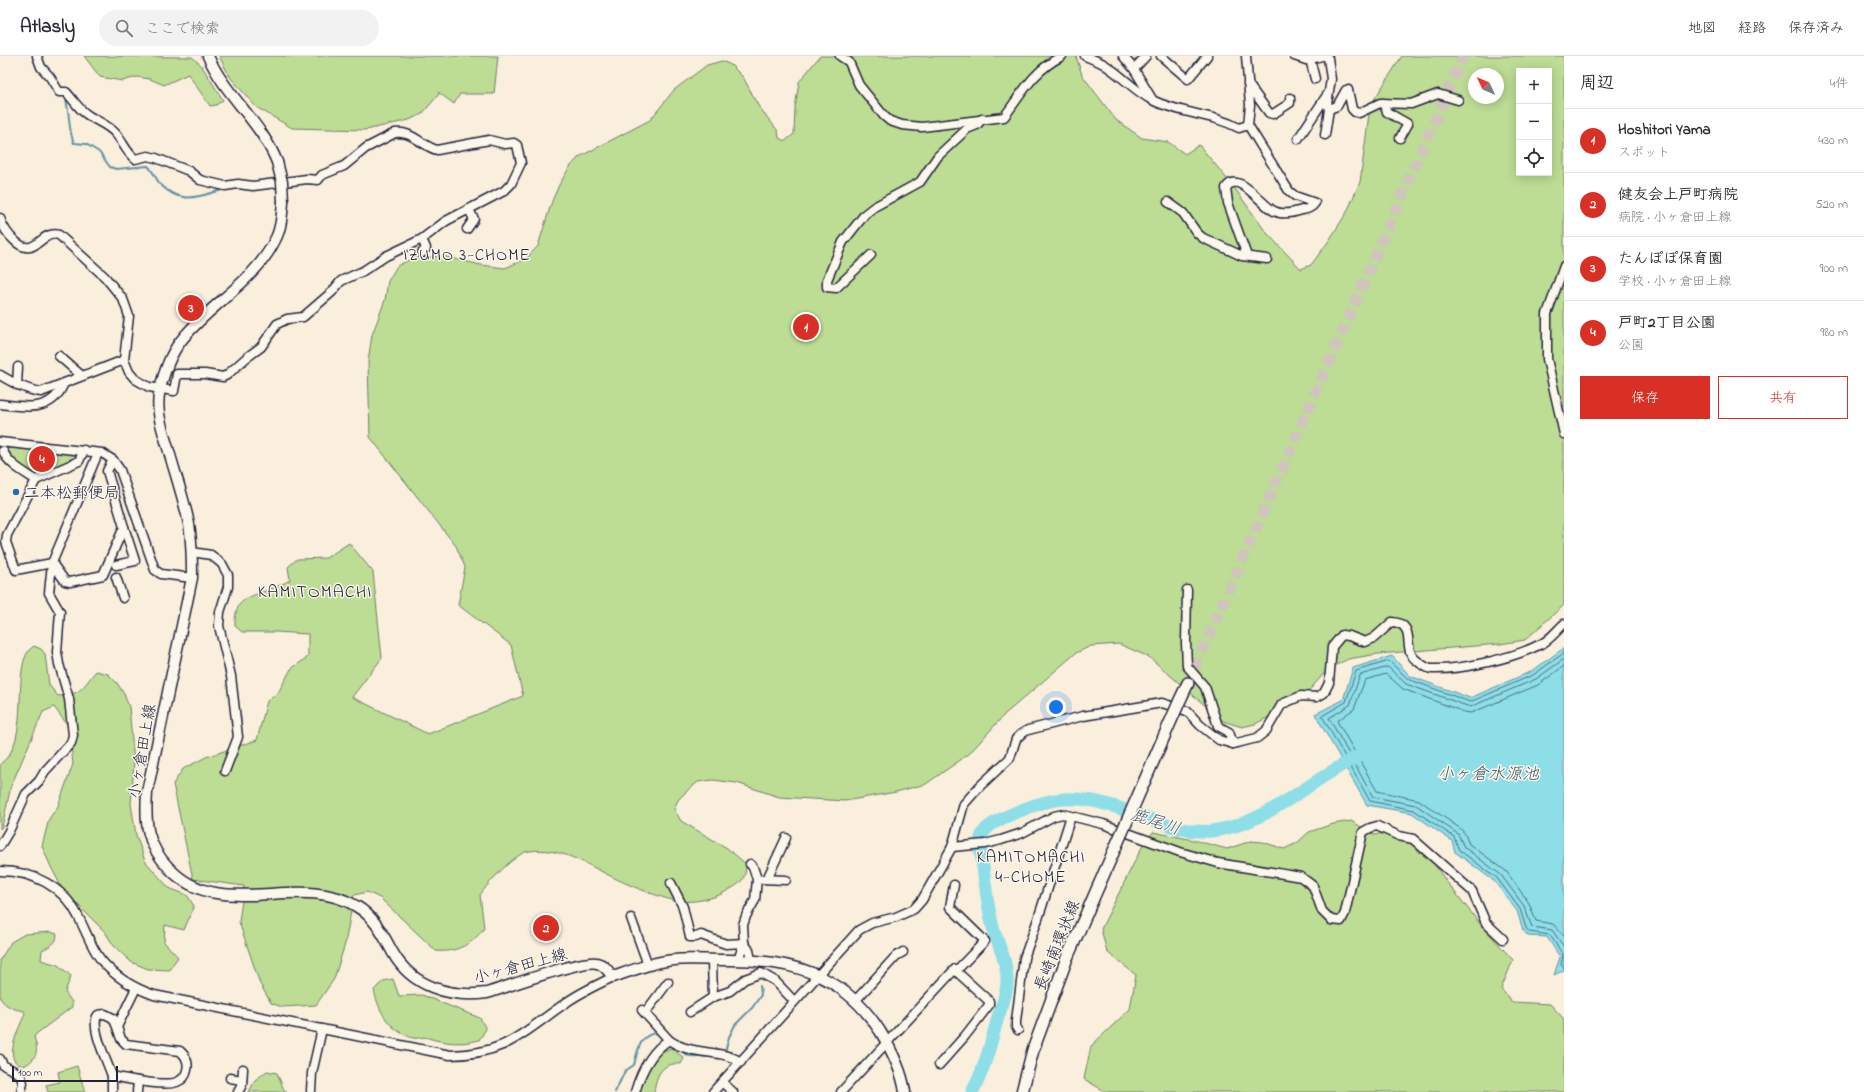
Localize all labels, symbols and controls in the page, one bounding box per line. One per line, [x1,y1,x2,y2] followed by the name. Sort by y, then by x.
[99,10,379,46] search box
[20,14,75,41] text: Atlasly
[113,17,135,39] icon: search
[145,18,220,40] text: ここで検索
[1688,18,1716,39] text: 地図
[1738,18,1766,39] text: 経路
[1788,18,1844,39] text: 保存済み
[1468,68,1504,104] north arrow
[1516,68,1552,176] map controls
[1516,68,1552,104] button: +
[1580,71,1614,96] text: 周辺
[1830,74,1848,93] text: 4件
[1516,104,1552,140] button: −
[1618,119,1711,141] text: Hoshitori Yama
[1591,131,1595,150] text: 1
[1818,131,1848,150] text: 430 m
[1516,140,1552,176] button: locate
[1618,143,1670,162] text: スポット
[1618,184,1738,206] text: 健友会上戸町病院
[1590,195,1596,214] text: 2
[1815,195,1848,214] text: 520 m
[1618,208,1731,227] text: 病院 · 小ヶ倉田上線
[403,243,531,268] district label: IZUMO 3-CHOME
[1618,248,1723,270] text: たんぽぽ保育園
[1590,259,1596,278] text: 3
[1820,259,1848,278] text: 900 m
[1618,272,1731,291] text: 学校 · 小ヶ倉田上線
[178,293,204,323] pin: 3
[793,312,819,342] pin: 1
[1618,312,1715,334] text: 戸町2丁目公園
[1590,323,1596,342] text: 4
[1820,323,1848,342] text: 980 m
[1618,336,1644,355] text: 公園
[1580,376,1710,419] button: 保存
[1718,376,1848,419] button: 共有
[29,444,55,474] pin: 4
[24,482,120,506] place label: 二本松郵便局
[11,487,21,497] marker: 二本松郵便局
[258,580,372,606] district label: KAMITOMACHI
[1046,697,1066,717] your location
[123,702,163,801] street label: 小ヶ倉田上線
[1437,762,1540,787] water label: 小ヶ倉水源池
[1127,803,1184,842] water label: 鹿尾川
[977,845,1085,890] district label: KAMITOMACHI 4-CHOME
[1029,897,1087,995] street label: 長崎南環状線
[533,913,559,943] pin: 2
[471,943,570,991] street label: 小ヶ倉田上線
[12,1064,118,1083] scale bar
[18,1065,42,1081] text: 100 m

